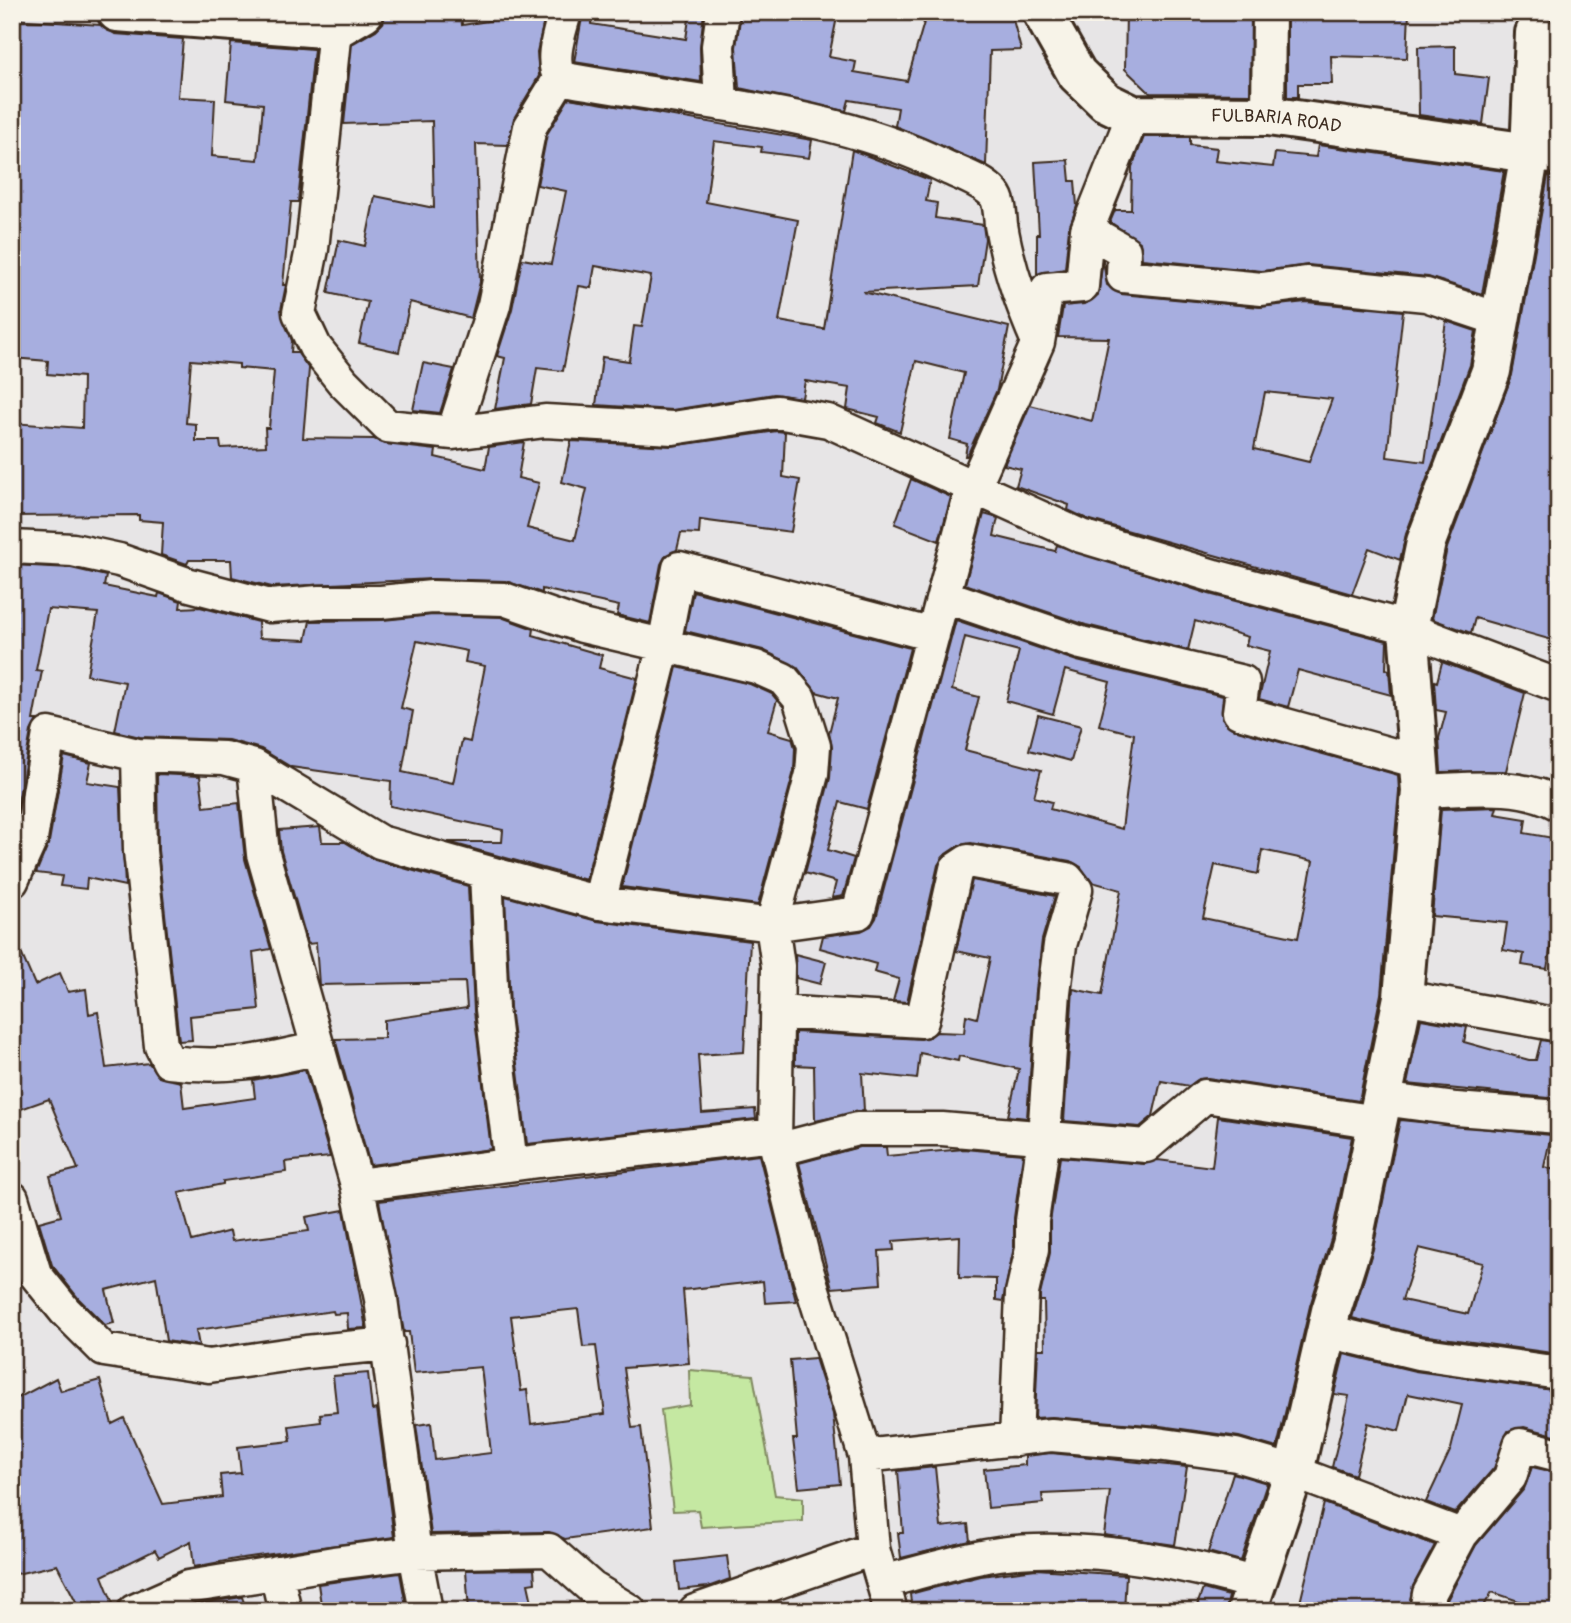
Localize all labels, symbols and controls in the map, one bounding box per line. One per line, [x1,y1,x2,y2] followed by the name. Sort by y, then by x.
[1211,105,1343,138] street label: FULBARIA ROAD

